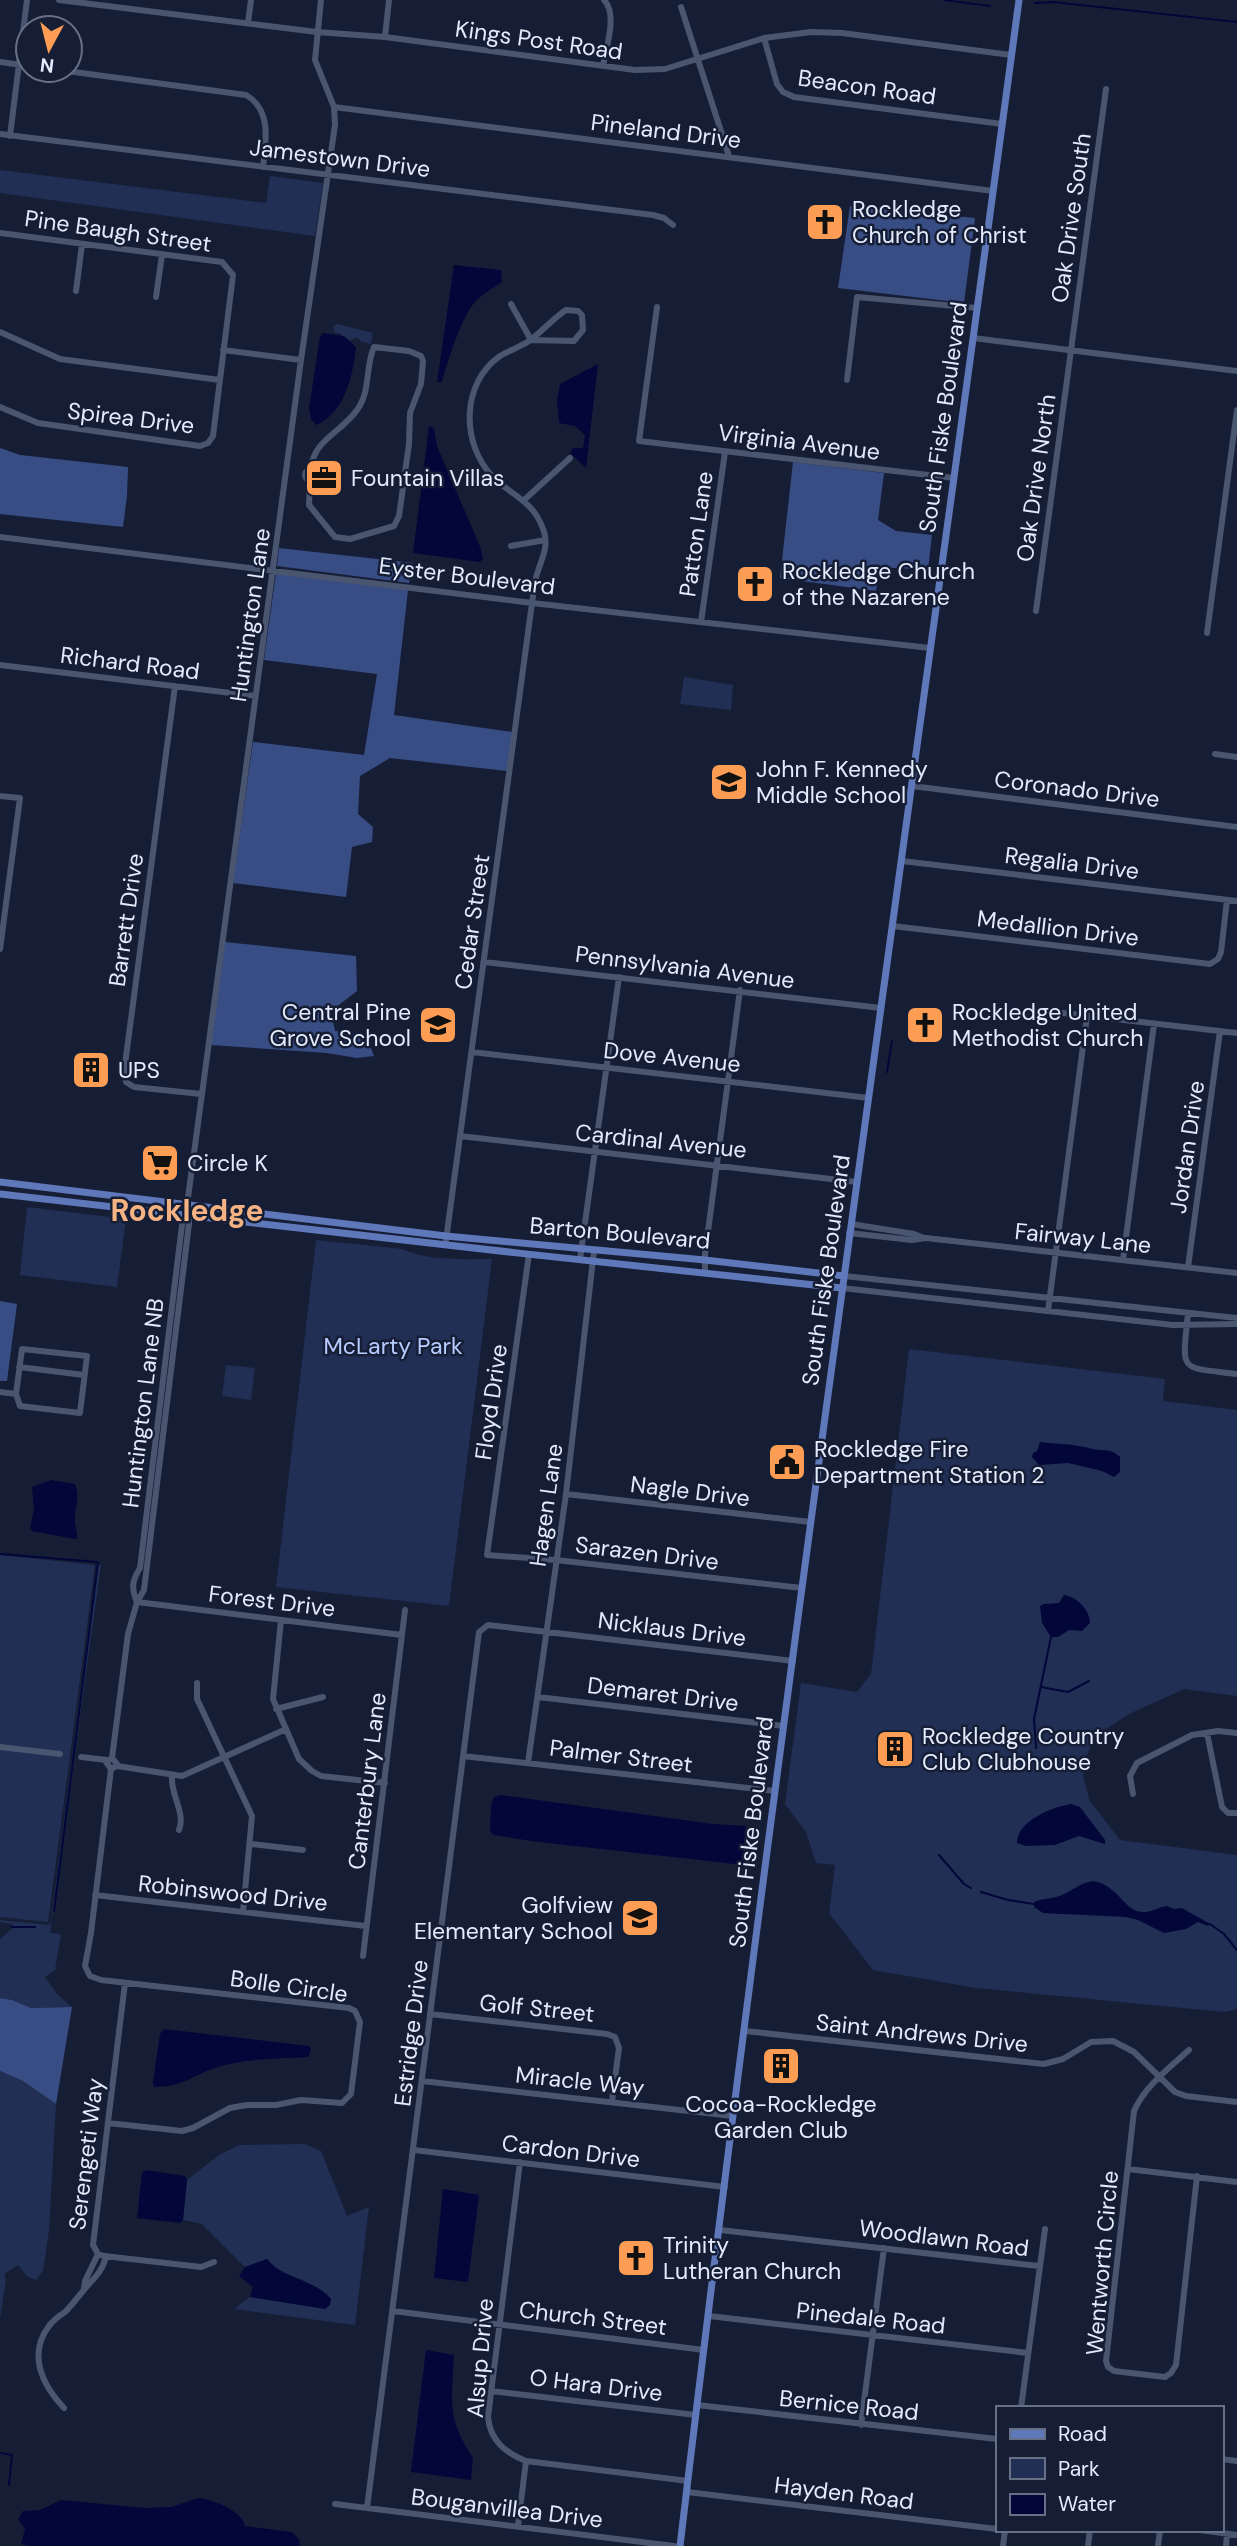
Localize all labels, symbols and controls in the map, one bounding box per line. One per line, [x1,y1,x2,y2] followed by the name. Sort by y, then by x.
[453,13,625,67] street label: Kings Post Road
[14,14,84,84] north arrow
[39,52,55,79] text: N
[796,62,938,112] street label: Beacon Road
[589,107,743,155] street label: Pineland Drive
[1044,131,1098,305] street label: Oak Drive South
[248,132,432,184] street label: Jamestown Drive
[852,194,1027,250] place label: Rockledge Church of Christ
[804,201,846,243] church icon: Rockledge Church of Christ
[23,203,213,259] street label: Pine Baugh Street
[912,300,974,534] street label: South Fiske Boulevard
[1009,392,1063,564] street label: Oak Drive North
[66,395,196,441] street label: Spirea Drive
[716,417,882,467] street label: Virginia Avenue
[303,457,345,499] office icon: Fountain Villas
[351,463,504,493] place label: Fountain Villas
[672,469,720,599] street label: Patton Lane
[223,526,277,704] street label: Huntington Lane
[377,550,557,602] street label: Eyster Boulevard
[782,556,975,612] place label: Rockledge Church of the Nazarene
[734,563,776,605] church icon: Rockledge Church of the Nazarene
[59,640,201,686] street label: Richard Road
[756,754,928,810] place label: John F. Kennedy Middle School
[708,761,750,803] school or university icon: John F. Kennedy Middle School
[993,764,1161,814] street label: Coronado Drive
[1003,840,1141,886] street label: Regalia Drive
[102,851,150,989] street label: Barrett Drive
[448,852,496,992] street label: Cedar Street
[976,903,1140,953] street label: Medallion Drive
[574,939,796,995] street label: Pennsylvania Avenue
[270,997,411,1053] place label: Central Pine Grove School
[952,997,1143,1053] place label: Rockledge United Methodist Church
[417,1004,459,1046] school or university icon: Central Pine Grove School
[904,1004,946,1046] church icon: Rockledge United Methodist Church
[602,1035,742,1079] street label: Dove Avenue
[70,1049,112,1091] building icon: UPS
[118,1055,160,1085] place label: UPS
[1163,1079,1211,1215] street label: Jordan Drive
[574,1117,748,1165] street label: Cardinal Avenue
[139,1142,181,1184] supermarket icon: Circle K
[187,1148,268,1178] place label: Circle K
[795,1153,857,1387] street label: South Fiske Boulevard
[111,1191,263,1230] district label: Rockledge
[528,1210,712,1256] street label: Barton Boulevard
[1013,1216,1153,1260] street label: Fairway Lane
[115,1296,171,1510] street label: Huntington Lane NB
[324,1331,463,1361] park label: McLarty Park
[468,1342,514,1462] street label: Floyd Drive
[814,1434,1045,1490] place label: Rockledge Fire Department Station 2
[766,1441,808,1483] public building icon: Rockledge Fire Department Station 2
[523,1442,569,1568] street label: Hagen Lane
[629,1469,751,1513] street label: Nagle Drive
[574,1529,720,1577] street label: Sarazen Drive
[207,1578,337,1624] street label: Forest Drive
[596,1605,748,1653] street label: Nicklaus Drive
[586,1670,740,1718] street label: Demaret Drive
[341,1691,393,1871] street label: Canterbury Lane
[722,1715,780,1949] street label: South Fiske Boulevard
[922,1721,1125,1777] place label: Rockledge Country Club Clubhouse
[874,1728,916,1770] building icon: Rockledge Country Club Clubhouse
[548,1732,694,1780] street label: Palmer Street
[137,1868,329,1918] street label: Robinswood Drive
[414,1890,613,1946] place label: Golfview Elementary School
[619,1897,661,1939] school or university icon: Golfview Elementary School
[387,1958,435,2108] street label: Estridge Drive
[228,1963,350,2009] street label: Bolle Circle
[478,1987,596,2029] street label: Golf Street
[815,2007,1029,2059] street label: Saint Andrews Drive
[760,2045,802,2087] building icon: Cocoa-Rockledge Garden Club
[514,2059,646,2103] street label: Miracle Way
[62,2076,110,2232] street label: Serengeti Way
[685,2089,877,2145] place label: Cocoa-Rockledge Garden Club
[500,2128,642,2174] street label: Cardon Drive
[1079,2169,1125,2357] street label: Wentworth Circle
[857,2213,1031,2263] street label: Woodlawn Road
[663,2230,841,2286] place label: Trinity Lutheran Church
[615,2237,657,2279] church icon: Trinity Lutheran Church
[517,2294,669,2342] street label: Church Street
[795,2295,947,2341] street label: Pinedale Road
[460,2297,500,2419] street label: Alsup Drive
[528,2362,664,2408] street label: O Hara Drive
[778,2383,920,2427] street label: Bernice Road
[996,2406,1223,2532] legend
[1058,2420,1107,2448] text: Road
[1058,2455,1100,2483] text: Park
[773,2470,915,2516] street label: Hayden Road
[409,2481,605,2535] street label: Bouganvillea Drive
[1058,2490,1116,2518] text: Water

